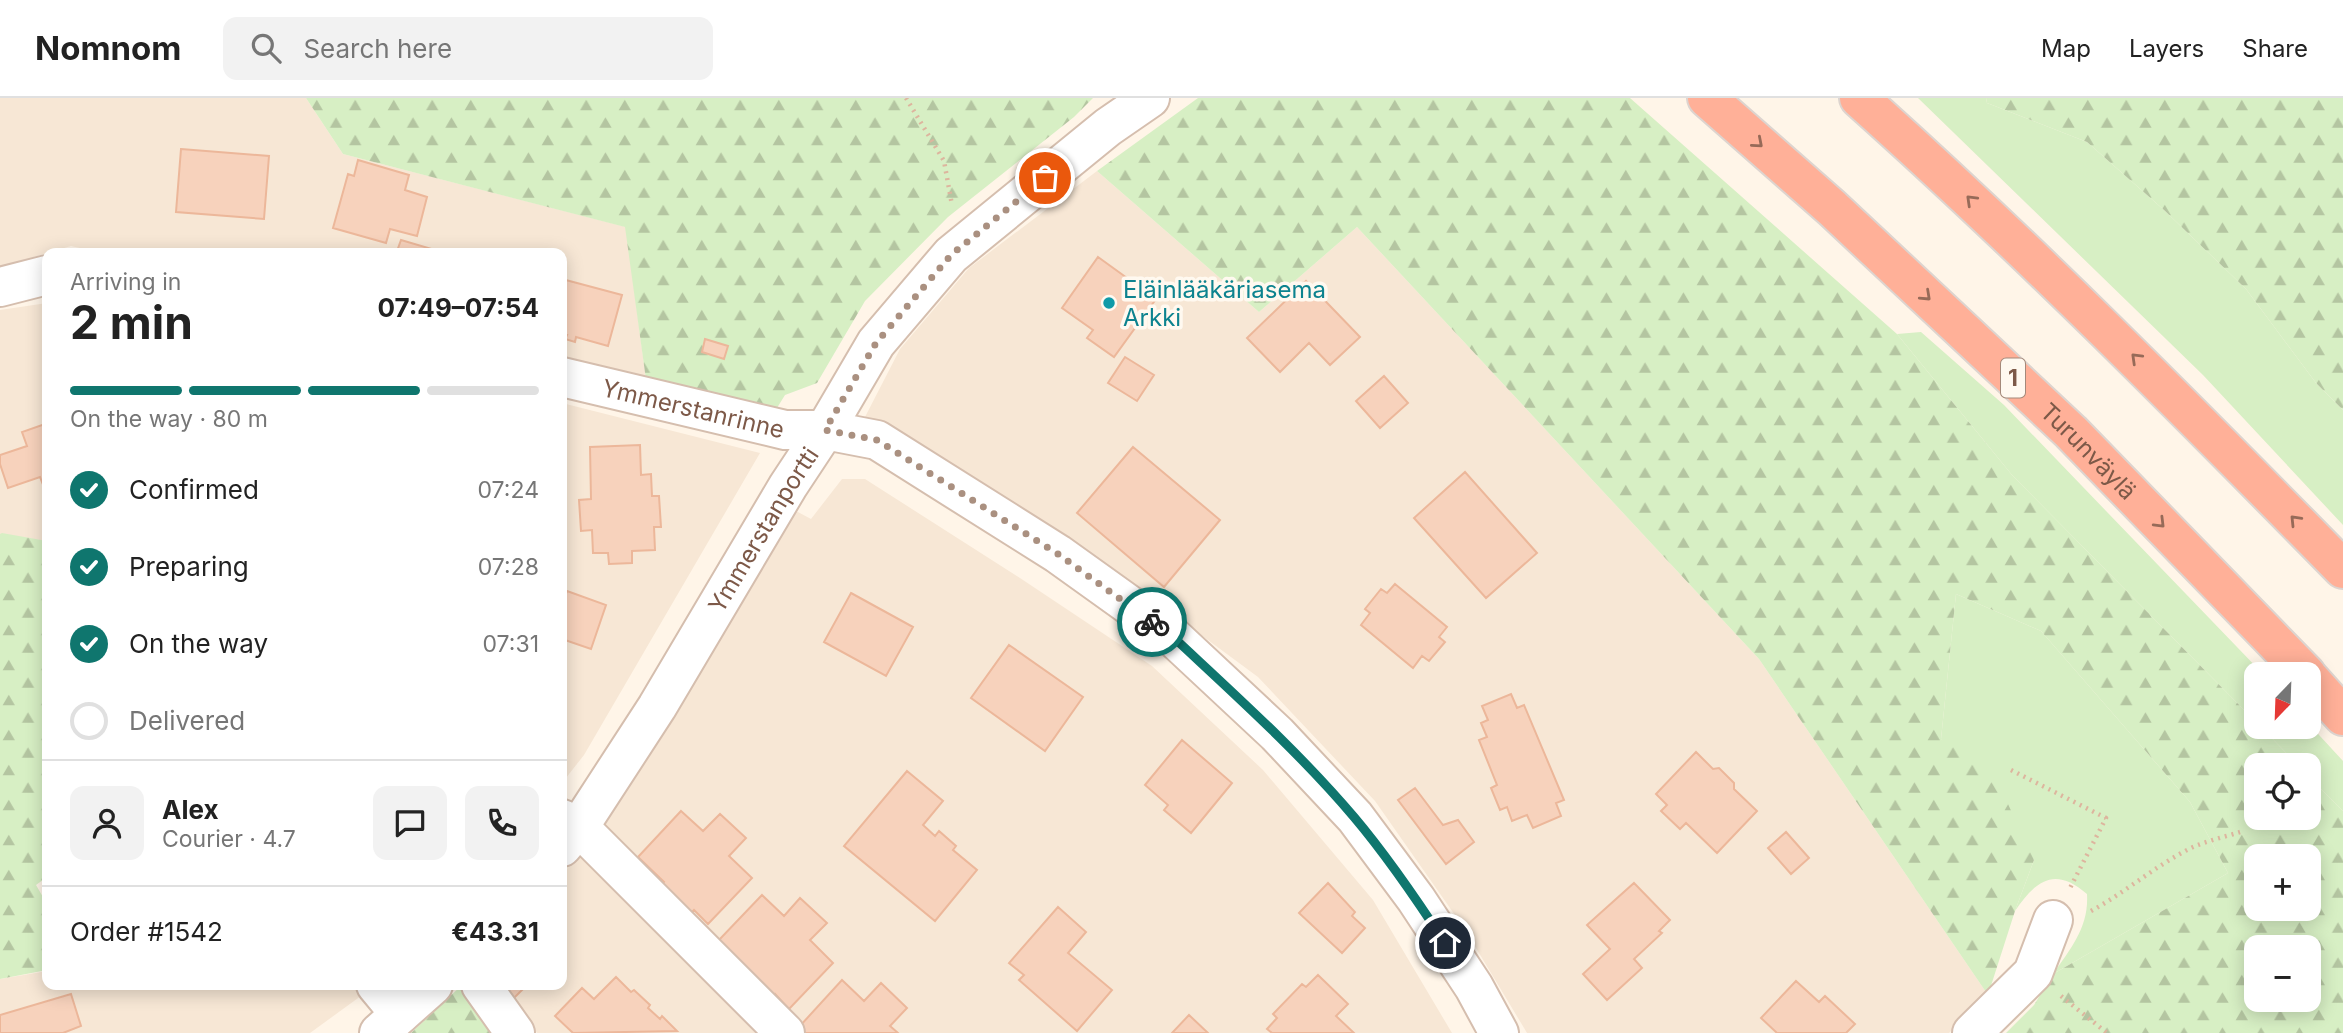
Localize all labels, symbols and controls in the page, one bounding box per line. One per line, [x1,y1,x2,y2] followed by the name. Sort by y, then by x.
[223,17,713,80] search box
[35,28,181,68] text: Nomnom
[247,29,285,67] icon: search
[303,33,452,64] text: Search here
[2041,34,2091,63] text: Map
[2129,34,2204,63] text: Layers
[2242,34,2308,63] text: Share
[1750,135,1763,147] one-way arrow
[1015,148,1075,208] pin
[1026,159,1064,197] icon: bag
[1967,196,1980,209] one-way arrow
[70,268,181,296] text: Arriving in
[1123,275,1326,332] place label: Eläinlääkäriasema Arkki
[1918,288,1931,301] one-way arrow
[377,292,539,323] text: 07:49–07:54
[70,294,193,350] text: 2 min
[1101,295,1117,311] marker: Eläinlääkäriasema Arkki
[2131,353,2144,366] one-way arrow
[2001,358,2025,398] road number: 1
[599,373,787,444] street label: Ymmerstanrinne
[2035,397,2143,505] street label: Turunväylä
[70,405,268,433] text: On the way · 80 m
[702,441,824,618] street label: Ymmerstanportti
[70,471,108,509] icon: check
[129,474,259,505] text: Confirmed
[478,476,539,504] text: 07:24
[2151,514,2164,527] one-way arrow
[2291,515,2304,528] one-way arrow
[70,548,108,586] icon: check
[129,551,249,582] text: Preparing
[478,553,539,581] text: 07:28
[1117,587,1187,657] courier
[1133,603,1171,641] icon: bike
[70,625,108,663] icon: check
[129,628,268,659] text: On the way
[483,630,539,658] text: 07:31
[2244,662,2320,738] north arrow
[2244,662,2321,1012] map controls
[129,705,245,736] text: Delivered
[2244,753,2321,830] button: locate
[70,786,144,860] button: person
[373,786,447,860] button: chat
[465,786,539,860] button: phone
[162,794,219,825] text: Alex
[162,825,296,853] text: Courier · 4.7
[2244,844,2321,921] button: +
[1415,913,1475,973] pin
[70,916,223,947] text: Order #1542
[451,916,539,947] text: €43.31
[1426,924,1464,962] icon: home
[2244,935,2321,1012] button: −

